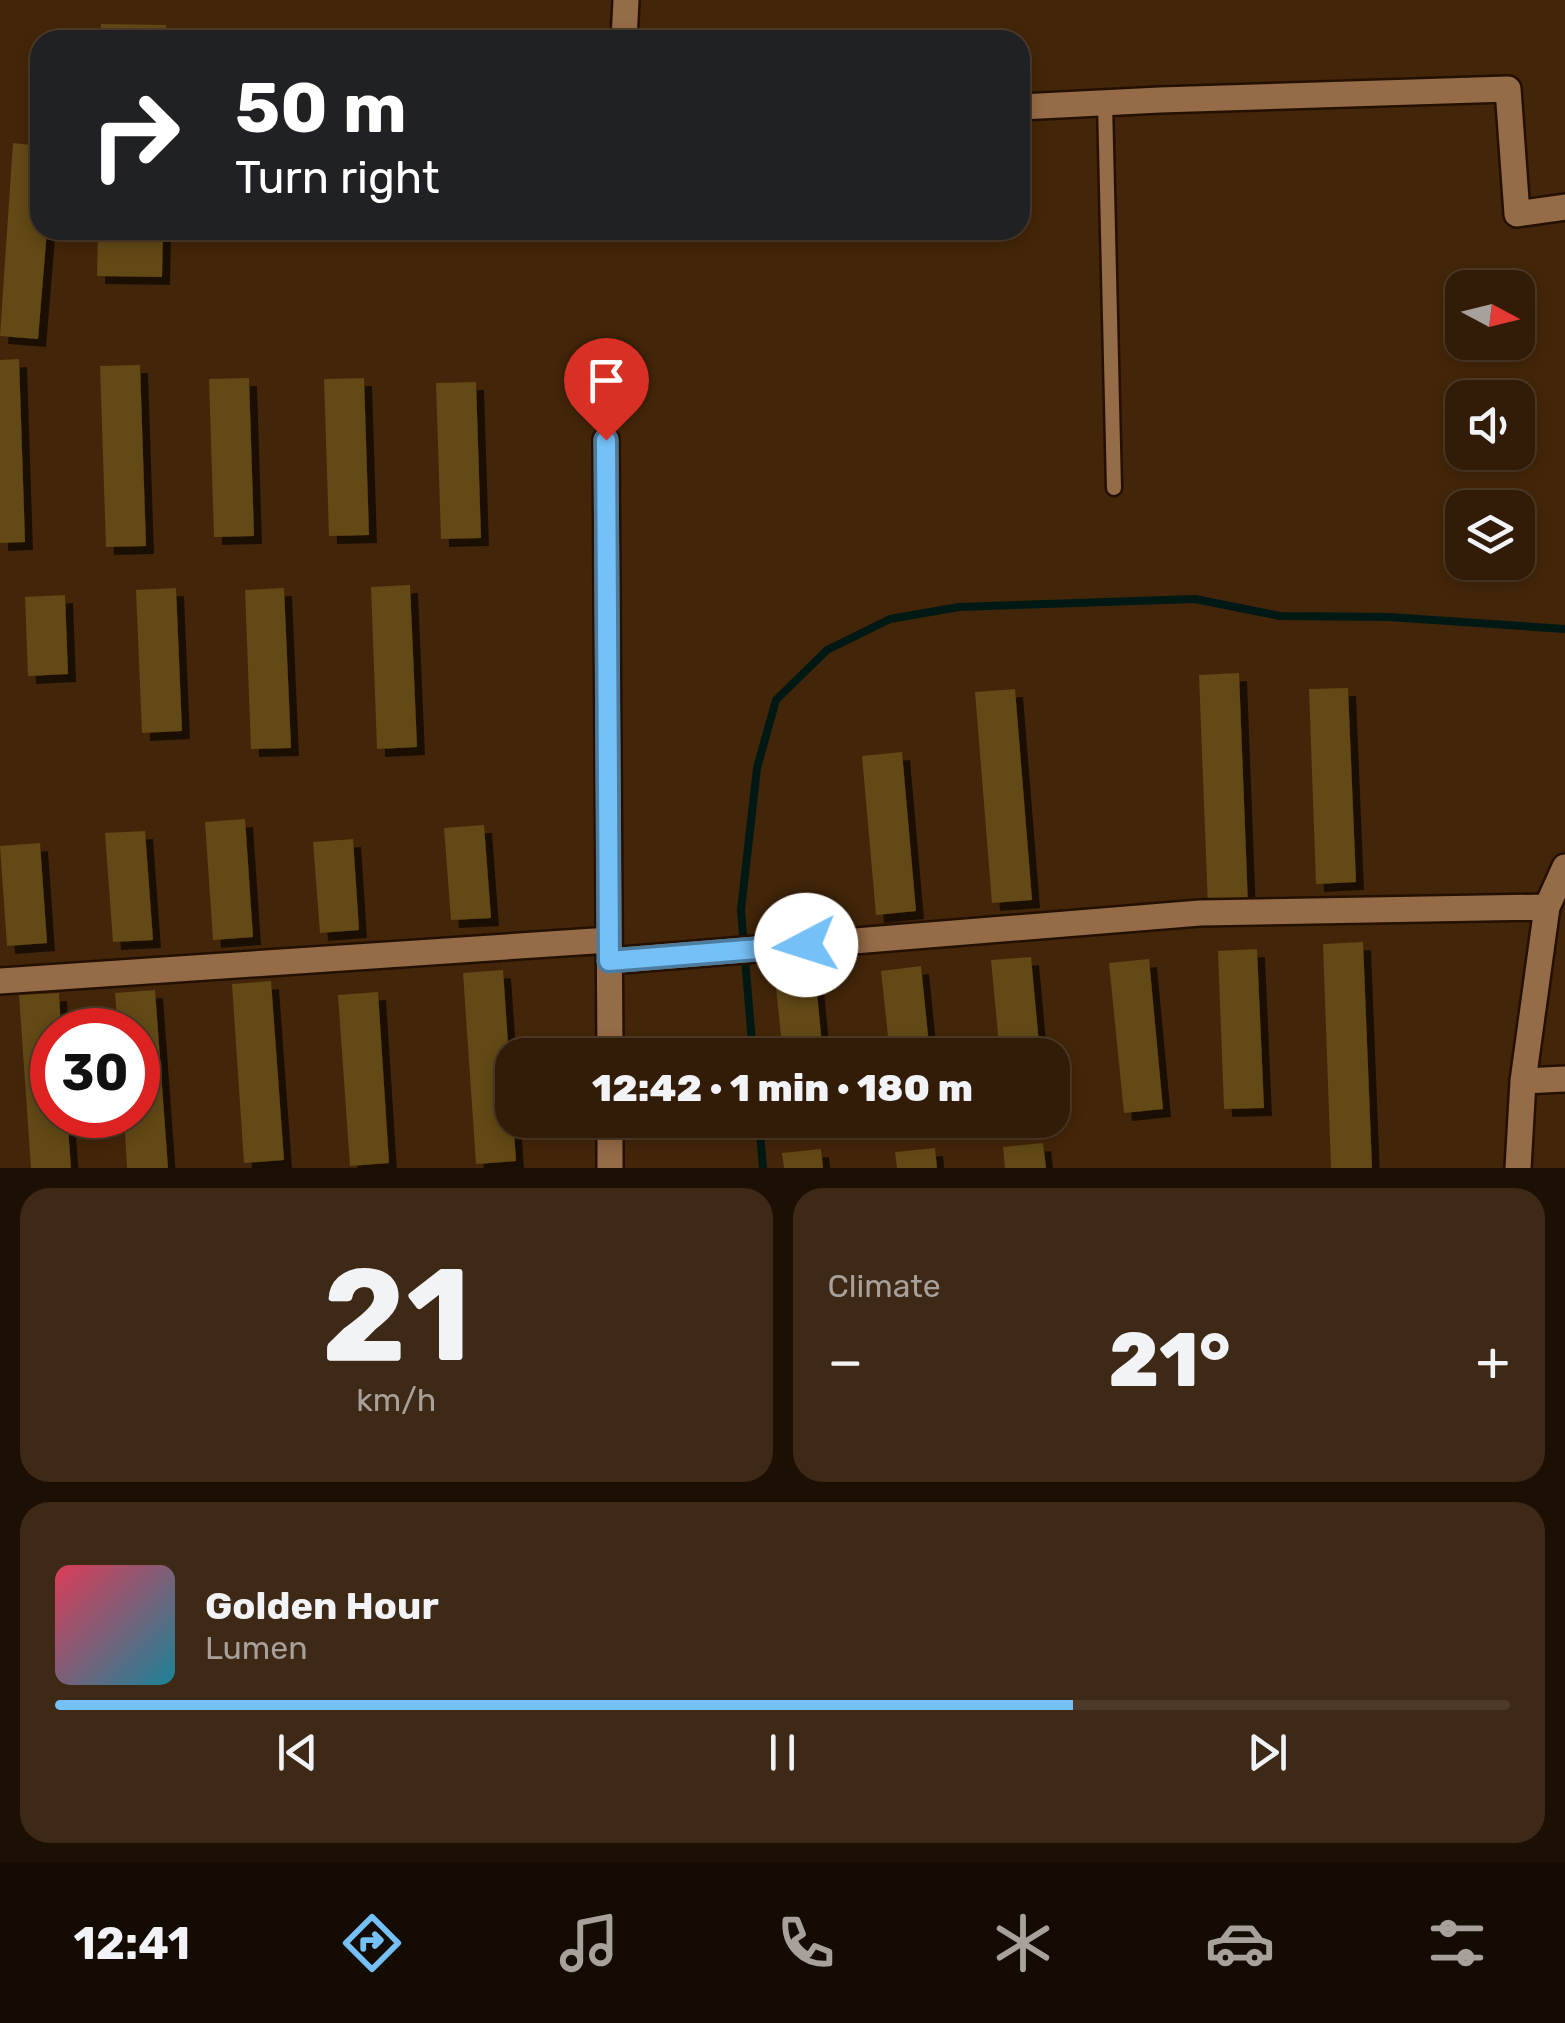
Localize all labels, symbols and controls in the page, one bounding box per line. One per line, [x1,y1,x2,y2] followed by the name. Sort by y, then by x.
[235,67,407,150] text: 50 m
[70,70,200,200] icon: right
[235,151,439,204] text: Turn right
[1445,270,1535,360] north arrow
[1445,270,1535,580] map controls
[564,338,649,441] pin
[579,353,634,408] icon: arrive
[1445,380,1535,470] button: sound
[1445,490,1535,580] button: layers
[754,893,858,997] position arrow
[30,1008,160,1138] speed limit sign: 30
[592,1065,973,1111] text: 12:42 · 1 min · 180 m
[322,1238,471,1393] text: 21
[828,1267,941,1305] text: Climate
[1109,1316,1230,1405] text: 21°
[828,1329,863,1394] text: −
[1476,1329,1510,1394] text: +
[356,1381,436,1419] text: km/h
[205,1583,439,1629] text: Golden Hour
[205,1629,308,1667] text: Lumen
[270,1725,325,1780] icon: previous
[755,1725,810,1780] icon: pause
[1240,1725,1295,1780] icon: next
[337,1908,407,1978] icon: directions
[554,1908,624,1978] icon: music
[771,1908,841,1978] icon: phone
[988,1908,1058,1978] icon: climate
[1205,1908,1275,1978] icon: car
[1422,1908,1492,1978] icon: filters
[73,1917,190,1970] text: 12:41

